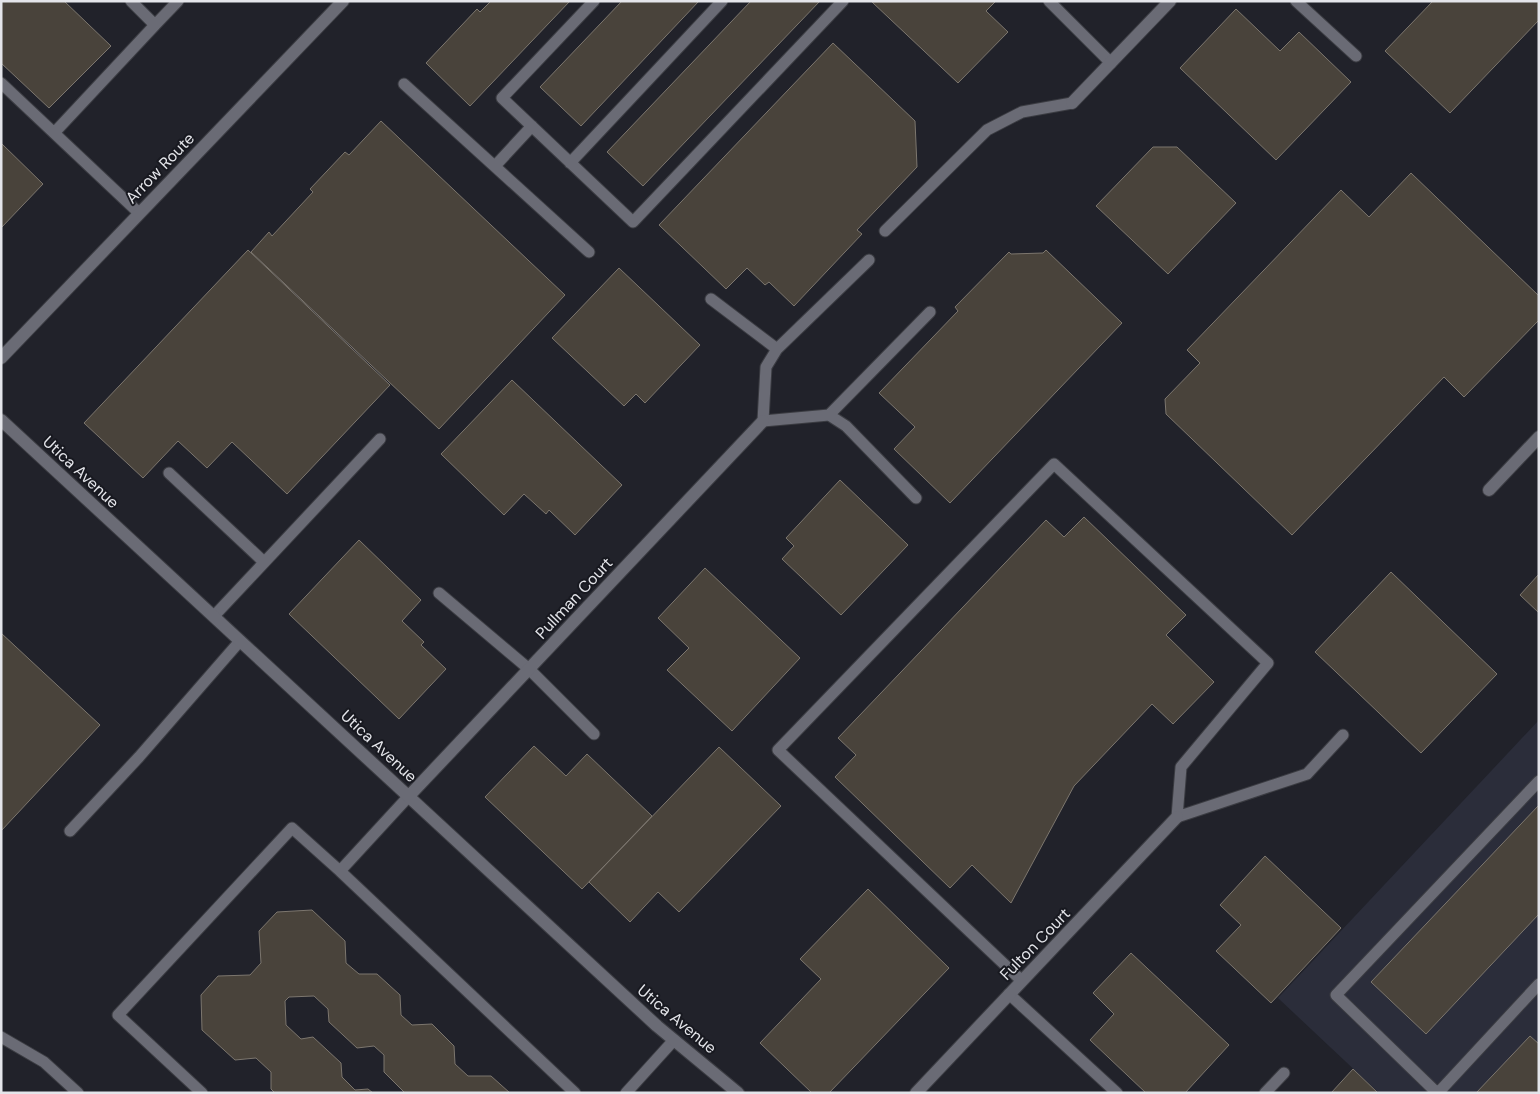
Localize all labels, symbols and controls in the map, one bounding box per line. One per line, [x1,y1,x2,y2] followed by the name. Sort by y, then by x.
[121,128,199,208] street label: Arrow Route
[38,431,124,513] street label: Utica Avenue
[531,553,617,643] street label: Pullman Court
[336,705,422,787] street label: Utica Avenue
[995,903,1075,985] street label: Fulton Court
[633,980,721,1058] street label: Utica Avenue

